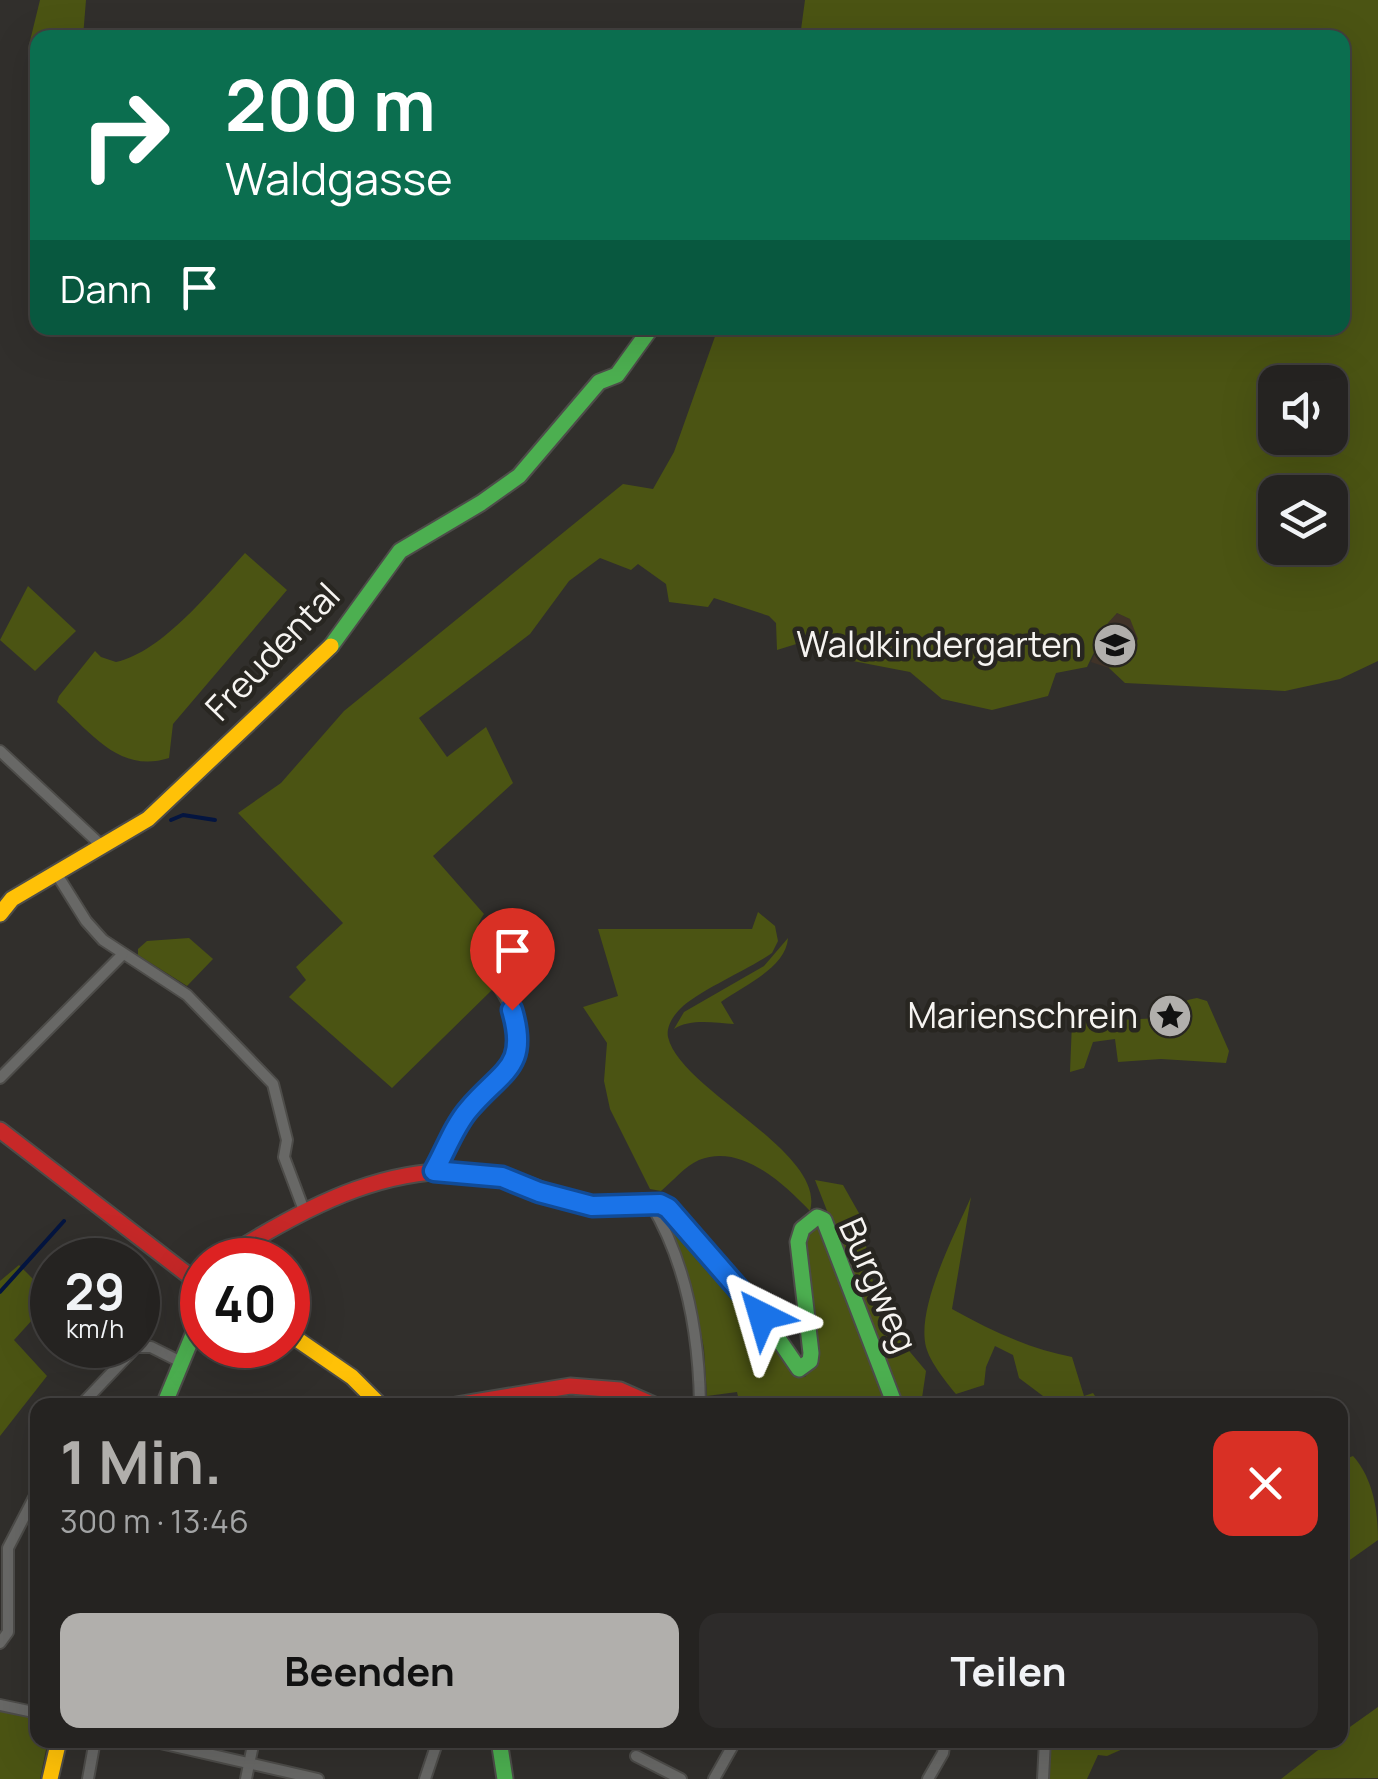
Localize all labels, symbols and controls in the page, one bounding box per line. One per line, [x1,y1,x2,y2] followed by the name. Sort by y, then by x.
[225,56,436,152] text: 200 m
[60,70,190,200] icon: right
[225,147,452,209] text: Waldgasse
[172,260,227,315] icon: arrive
[60,262,152,314] text: Dann
[1258,365,1348,565] map controls
[1258,365,1348,455] button: sound
[1258,475,1348,565] button: layers
[194,572,350,731] street label: Freudental
[796,620,1082,668] place label: Waldkindergarten
[1092,622,1138,668] school or university icon: Waldkindergarten
[470,908,555,1011] pin
[485,923,540,978] icon: arrive
[907,991,1138,1039] place label: Marienschrein
[1147,993,1193,1039] place icon: Marienschrein
[828,1210,930,1359] street label: Burgweg
[180,1238,310,1368] speed limit sign: 40
[65,1257,125,1325] text: 29
[710,1264,814,1368] position arrow
[66,1311,124,1346] text: km/h
[60,1420,222,1502] text: 1 Min.
[1213,1431,1318,1536] button: close
[60,1499,249,1543] text: 300 m · 13:46
[60,1613,679,1728] button: Beenden
[699,1613,1318,1728] button: Teilen

